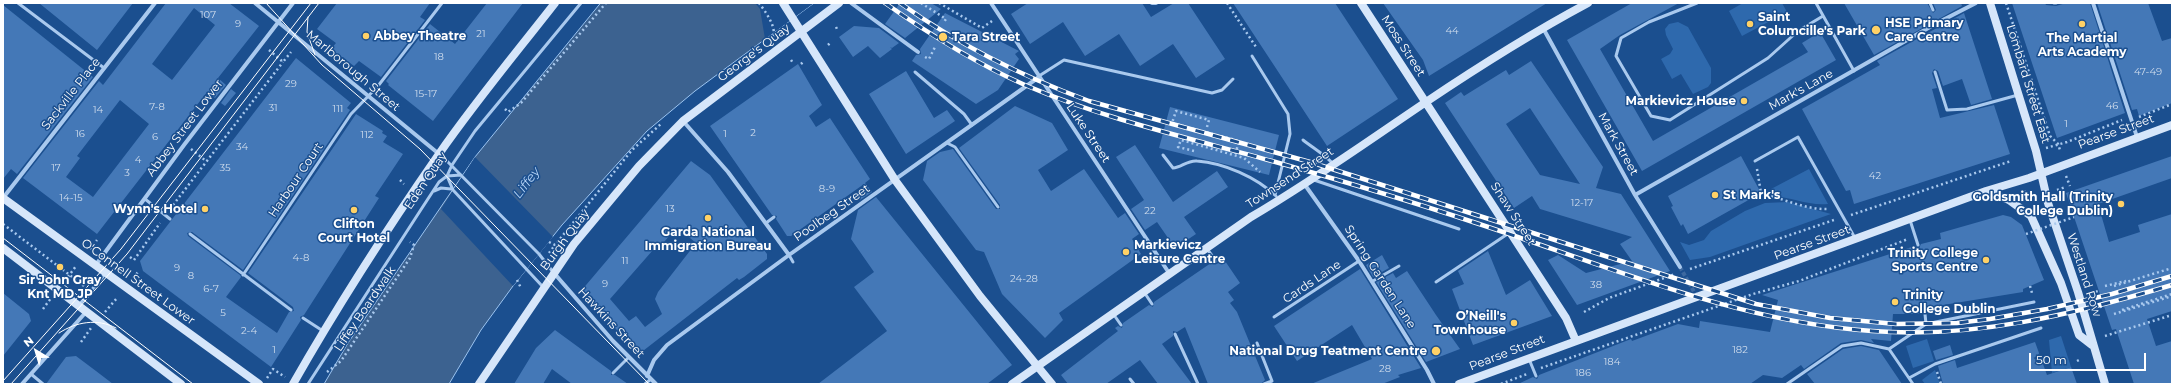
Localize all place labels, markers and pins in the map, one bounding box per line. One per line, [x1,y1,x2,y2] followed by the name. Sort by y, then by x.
[1758,10,1866,38] place label: Saint Columcille's Park
[1885,16,1964,44] place label: HSE Primary Care Centre
[1745,19,1755,29] marker: Saint Columcille's Park
[2077,19,2087,29] marker: The Martial Arts Academy
[1870,24,1882,36] marker: HSE Primary Care Centre
[374,29,466,43] place label: Abbey Theatre
[952,30,1020,44] place label: Tara Street
[361,31,371,41] marker: Abbey Theatre
[937,31,949,43] marker: Tara Street
[2038,31,2126,59] place label: The Martial Arts Academy
[1626,94,1736,108] place label: Markievicz House
[1739,96,1749,106] marker: Markievicz House
[1723,188,1780,202] place label: St Mark's
[1710,190,1720,200] marker: St Mark's
[1973,190,2113,218] place label: Goldsmith Hall (Trinity College Dublin)
[2116,199,2126,209] marker: Goldsmith Hall (Trinity College Dublin)
[113,202,197,216] place label: Wynn's Hotel
[200,204,210,214] marker: Wynn's Hotel
[349,205,359,215] marker: Clifton Court Hotel
[703,213,713,223] marker: Garda National Immigration Bureau
[318,217,390,245] place label: Clifton Court Hotel
[644,225,772,253] place label: Garda National Immigration Bureau
[1134,238,1225,266] place label: Markievicz Leisure Centre
[1887,246,1978,274] place label: Trinity College Sports Centre
[1121,247,1131,257] marker: Markievicz Leisure Centre
[1981,255,1991,265] marker: Trinity College Sports Centre
[55,262,65,272] marker: Sir John Gray Knt MD JP
[19,273,101,301] place label: Sir John Gray Knt MD JP
[1903,288,1995,316] place label: Trinity College Dublin
[1890,297,1900,307] marker: Trinity College Dublin
[1434,309,1506,337] place label: O’Neill's Townhouse
[1509,318,1519,328] marker: O’Neill's Townhouse
[1229,344,1427,358] place label: National Drug Teatment Centre
[1430,345,1442,357] marker: National Drug Teatment Centre

